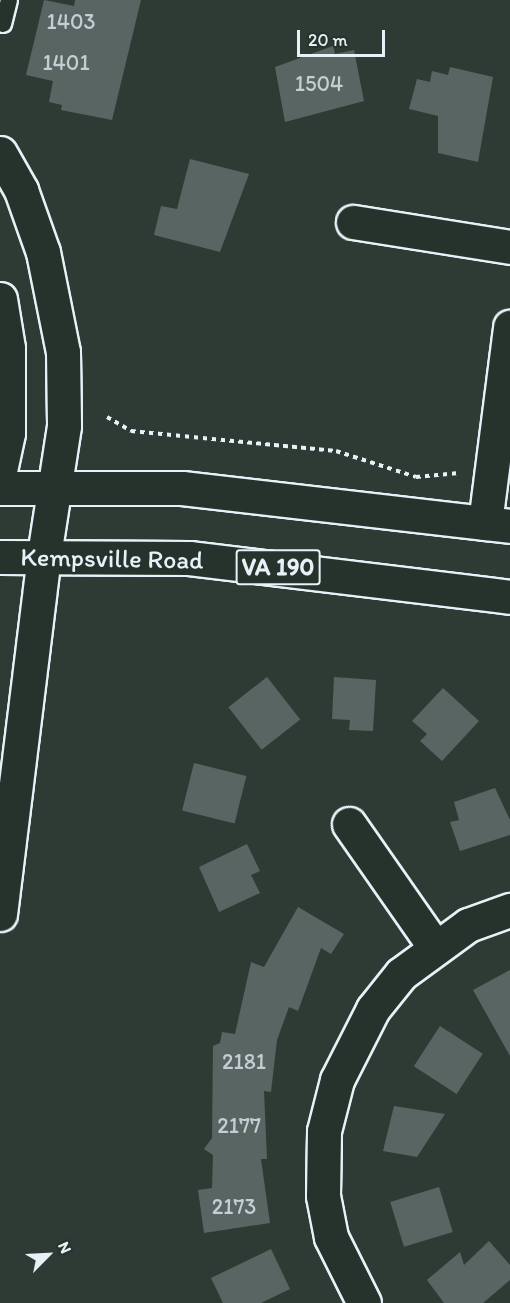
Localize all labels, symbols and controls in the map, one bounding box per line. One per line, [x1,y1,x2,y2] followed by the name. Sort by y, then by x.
[47,9,95,35] house number: 1403
[300,18,388,56] scale bar
[308,29,348,51] text: 20 m
[42,50,90,76] house number: 1401
[295,71,343,97] house number: 1504
[20,542,204,576] street label: Kempsville Road
[234,546,322,588] road number: VA 190
[222,1049,266,1075] house number: 2181
[217,1113,261,1139] house number: 2177
[212,1194,256,1220] house number: 2173
[18,1225,78,1285] north arrow
[54,1239,76,1256] text: N

